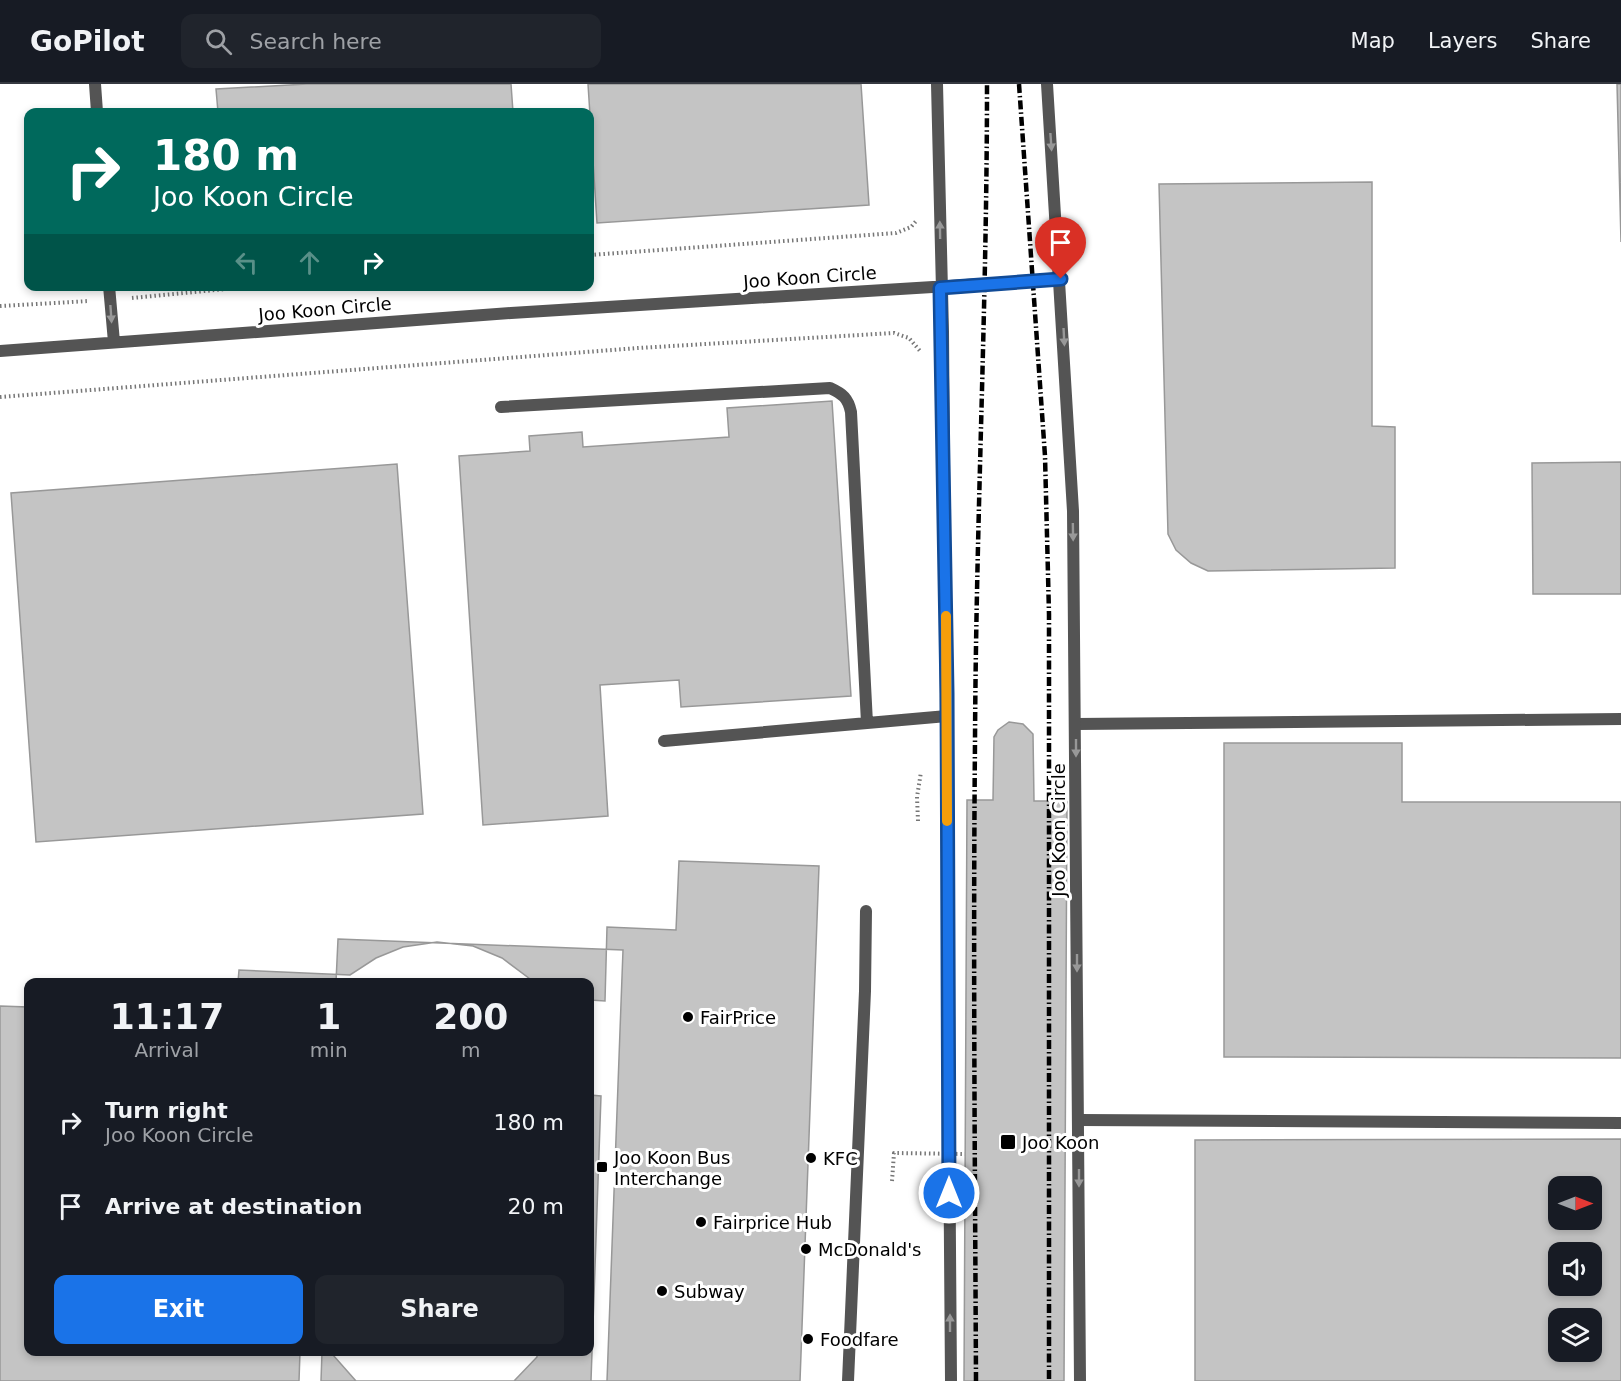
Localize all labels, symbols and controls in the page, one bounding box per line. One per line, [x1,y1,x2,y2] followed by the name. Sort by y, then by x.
[181,14,601,68] search box
[30,25,145,58] text: GoPilot
[202,25,235,58] icon: search
[250,29,382,54] text: Search here
[1351,29,1395,53] text: Map
[1428,29,1497,53] text: Layers
[1530,29,1591,53] text: Share
[153,131,299,180] text: 180 m
[54,132,132,210] icon: right
[1046,133,1056,152] one-way arrow
[153,181,354,212] text: Joo Koon Circle
[1035,217,1086,279] pin
[935,220,945,239] one-way arrow
[1044,226,1077,259] icon: arrive
[230,246,263,279] icon: left
[293,246,326,279] icon: ahead
[356,246,389,279] icon: right
[742,262,877,292] street label: Joo Koon Circle
[257,293,392,325] street label: Joo Koon Circle
[107,305,116,324] one-way arrow
[1059,328,1069,347] one-way arrow
[1068,522,1078,541] one-way arrow
[1071,738,1081,757] one-way arrow
[1048,763,1069,898] street label: Joo Koon Circle
[1072,953,1082,972] one-way arrow
[110,996,224,1037] text: 11:17
[316,996,341,1037] text: 1
[433,996,508,1037] text: 200
[700,1007,776,1028] place label: FairPrice
[681,1010,695,1024] marker: FairPrice
[134,1038,199,1062] text: Arrival
[310,1038,348,1062] text: min
[461,1038,481,1062] text: m
[105,1098,228,1123] text: Turn right
[54,1106,87,1139] icon: right
[494,1110,564,1135] text: 180 m
[105,1123,254,1147] text: Joo Koon Circle
[1021,1132,1099,1153] place label: Joo Koon
[999,1133,1017,1151] marker: Joo Koon
[613,1147,730,1189] place label: Joo Koon Bus Interchange
[823,1148,858,1169] place label: KFC
[804,1151,818,1165] marker: KFC
[595,1160,609,1174] marker: Joo Koon Bus Interchange
[917,1161,981,1225] position arrow
[1074,1169,1084,1188] one-way arrow
[1548,1176,1602,1230] north arrow
[1548,1176,1602,1362] map controls
[54,1190,87,1223] icon: arrive
[105,1194,362,1219] text: Arrive at destination
[508,1194,564,1219] text: 20 m
[713,1212,832,1233] place label: Fairprice Hub
[694,1215,708,1229] marker: Fairprice Hub
[818,1239,922,1260] place label: McDonald's
[799,1242,813,1256] marker: McDonald's
[1548,1242,1602,1296] button: sound
[54,1275,303,1344] button: Exit
[315,1275,564,1344] button: Share
[674,1281,745,1302] place label: Subway
[655,1284,669,1298] marker: Subway
[1548,1308,1602,1362] button: layers
[945,1313,955,1332] one-way arrow
[820,1329,899,1350] place label: Foodfare
[801,1332,815,1346] marker: Foodfare

